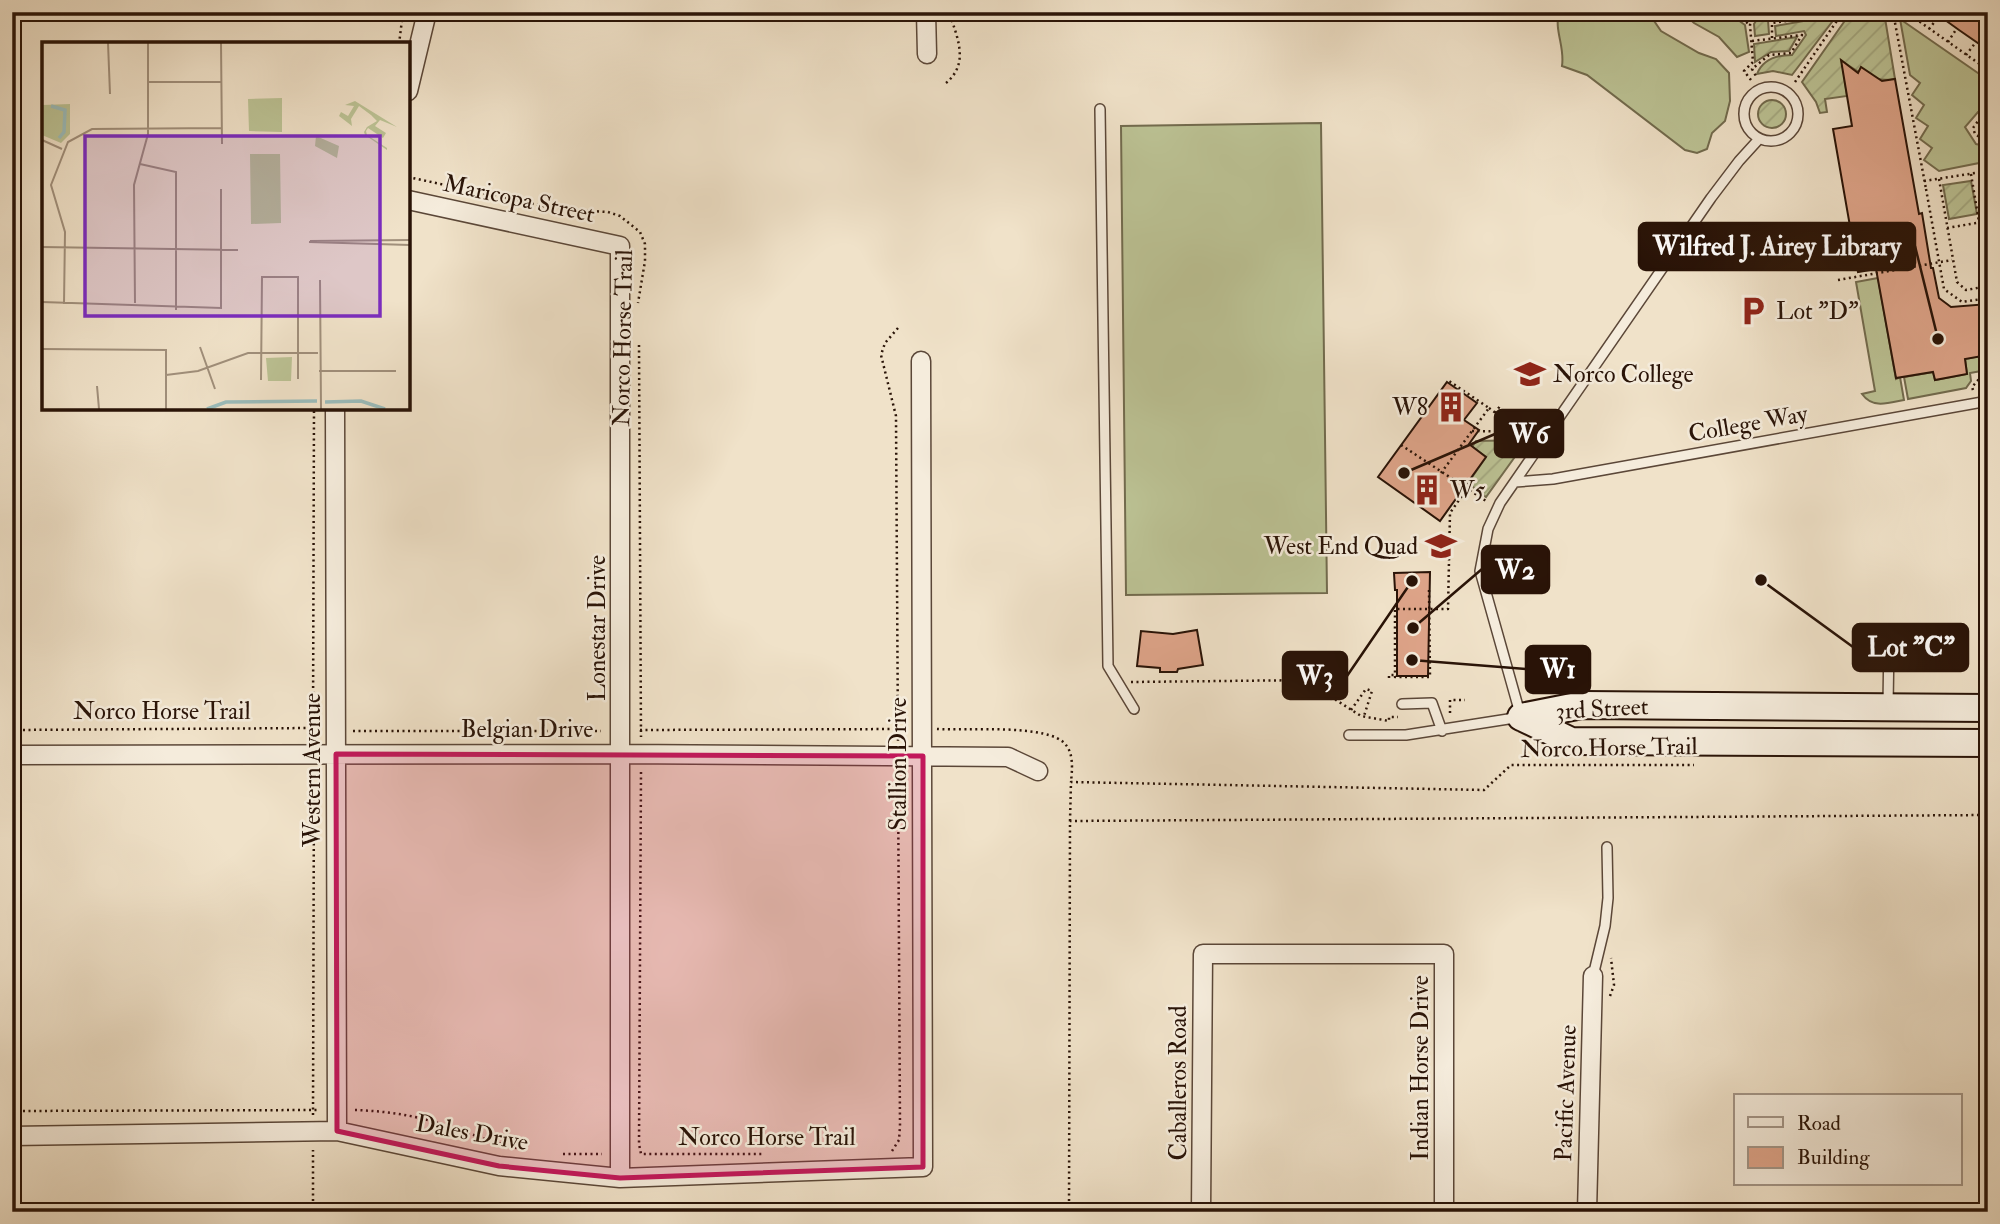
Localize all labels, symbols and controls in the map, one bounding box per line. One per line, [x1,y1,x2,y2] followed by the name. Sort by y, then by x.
[42,42,410,410] inset map
[440,168,598,230] street label: Maricopa Street
[1639,223,1915,270] callout: Wilfred J. Airey Library
[1652,231,1903,264] text: Wilfred J. Airey Library
[606,249,640,427] street label: Norco Horse Trail
[1736,294,1770,328] parking icon: Lot "D"
[1776,296,1859,327] place label: Lot "D"
[1513,357,1547,391] school or university icon: Norco College
[1553,359,1694,390] place label: Norco College
[1434,390,1468,424] building icon: W8
[1391,392,1428,423] place label: W8
[1686,398,1811,450] street label: College Way
[1495,410,1563,457] callout: W6
[1508,419,1551,451] text: W6
[1410,473,1444,507] building icon: W5
[1449,475,1485,506] place label: W5
[1424,529,1458,563] school or university icon: West End Quad
[1263,531,1418,562] place label: West End Quad
[1482,546,1549,593] callout: W2
[582,555,613,701] street label: Lonestar Drive
[1494,555,1535,587] text: W2
[1853,624,1968,671] callout: Lot "C"
[1867,632,1955,664] text: Lot "C"
[1526,646,1590,693] callout: W1
[1283,652,1347,699] callout: W3
[1539,654,1576,686] text: W1
[1296,661,1333,693] text: W3
[1555,691,1649,727] street label: 3rd Street
[297,693,328,848] street label: Western Avenue
[73,696,251,727] street label: Norco Horse Trail
[883,697,914,831] street label: Stallion Drive
[461,714,593,745] street label: Belgian Drive
[1520,731,1698,765] street label: Norco Horse Trail
[1405,975,1436,1161] street label: Indian Horse Drive
[1163,1005,1194,1161] street label: Caballeros Road
[1548,1024,1584,1162] street label: Pacific Avenue
[1734,1094,1962,1186] legend
[413,1108,531,1158] street label: Dales Drive
[1797,1110,1842,1137] text: Road
[678,1122,856,1153] street label: Norco Horse Trail
[1797,1144,1870,1171] text: Building

